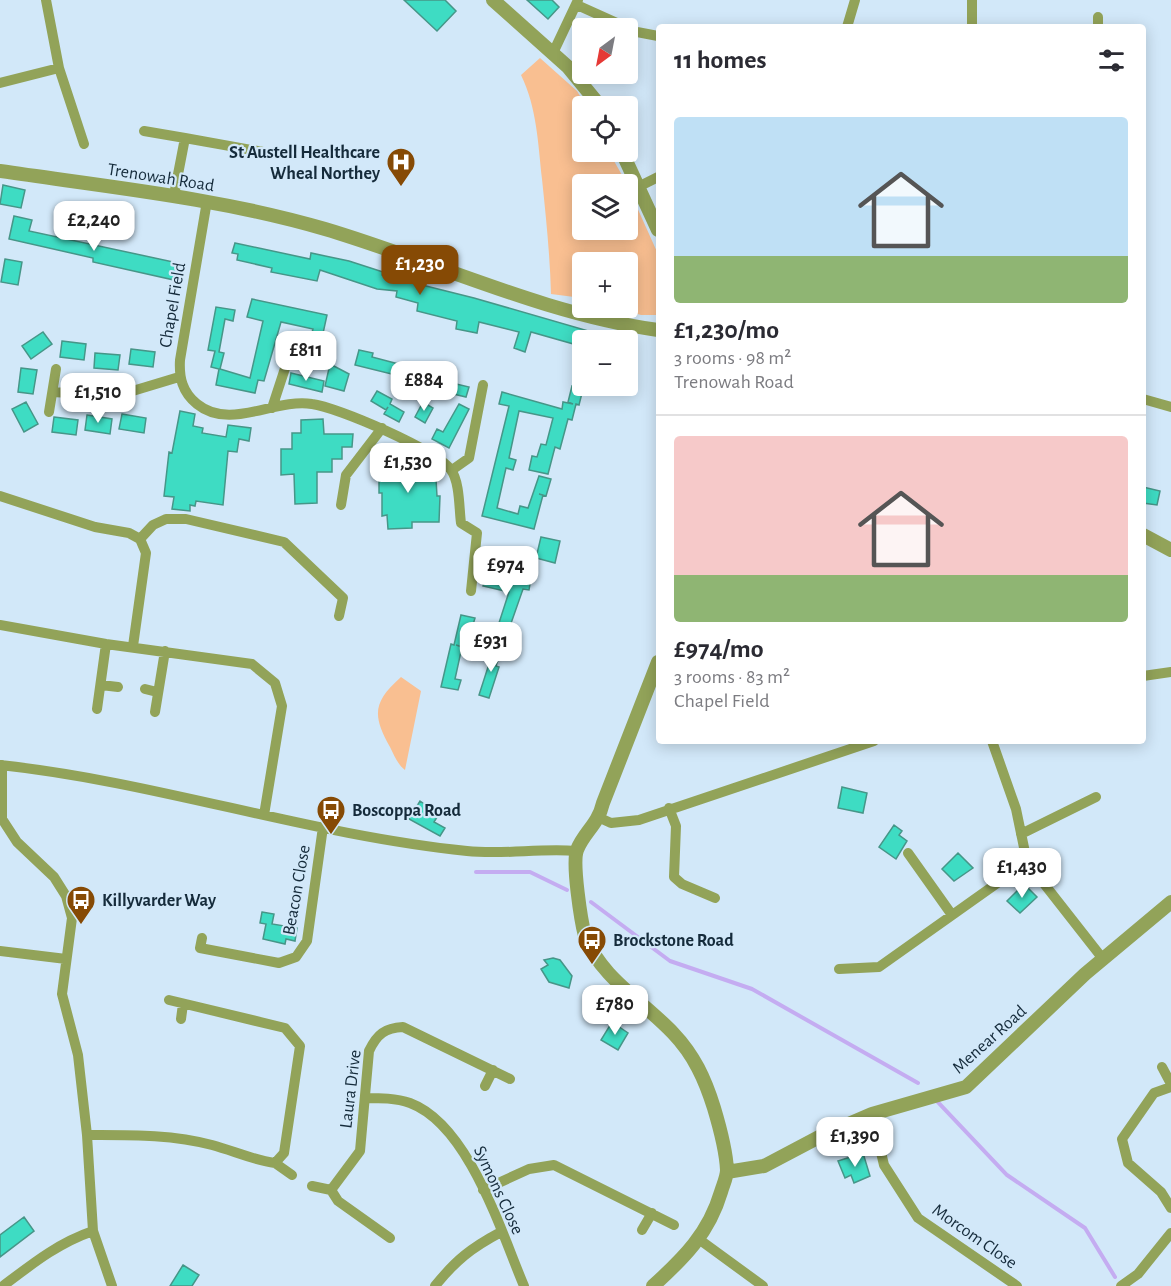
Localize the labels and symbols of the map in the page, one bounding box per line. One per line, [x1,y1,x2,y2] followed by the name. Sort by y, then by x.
[572,18,638,84] north arrow
[229,144,381,183] place label: St Austell Healthcare Wheal Northey
[385,146,417,188] hospital icon: St Austell Healthcare Wheal Northey
[106,161,216,195] street label: Trenowah Road
[45,201,143,252] pin: £2,240
[371,245,469,296] pin: £1,230
[157,261,189,349] street label: Chapel Field
[270,331,342,382] pin: £811
[388,361,460,412] pin: £884
[49,373,147,424] pin: £1,510
[359,443,457,494] pin: £1,530
[470,546,542,597] pin: £974
[455,622,527,673] pin: £931
[315,794,347,836] bus stop icon: Boscoppa Road
[352,802,462,820] place label: Boscoppa Road
[280,844,314,937] street label: Beacon Close
[973,848,1071,899] pin: £1,430
[65,884,97,926] bus stop icon: Killyvarder Way
[102,892,217,910] place label: Killyvarder Way
[576,924,608,966] bus stop icon: Brockstone Road
[613,932,734,950] place label: Brockstone Road
[579,985,651,1036] pin: £780
[949,1002,1030,1077] street label: Menear Road
[337,1049,365,1130] street label: Laura Drive
[806,1117,904,1168] pin: £1,390
[470,1143,526,1237] street label: Symons Close
[929,1201,1020,1273] street label: Morcom Close

